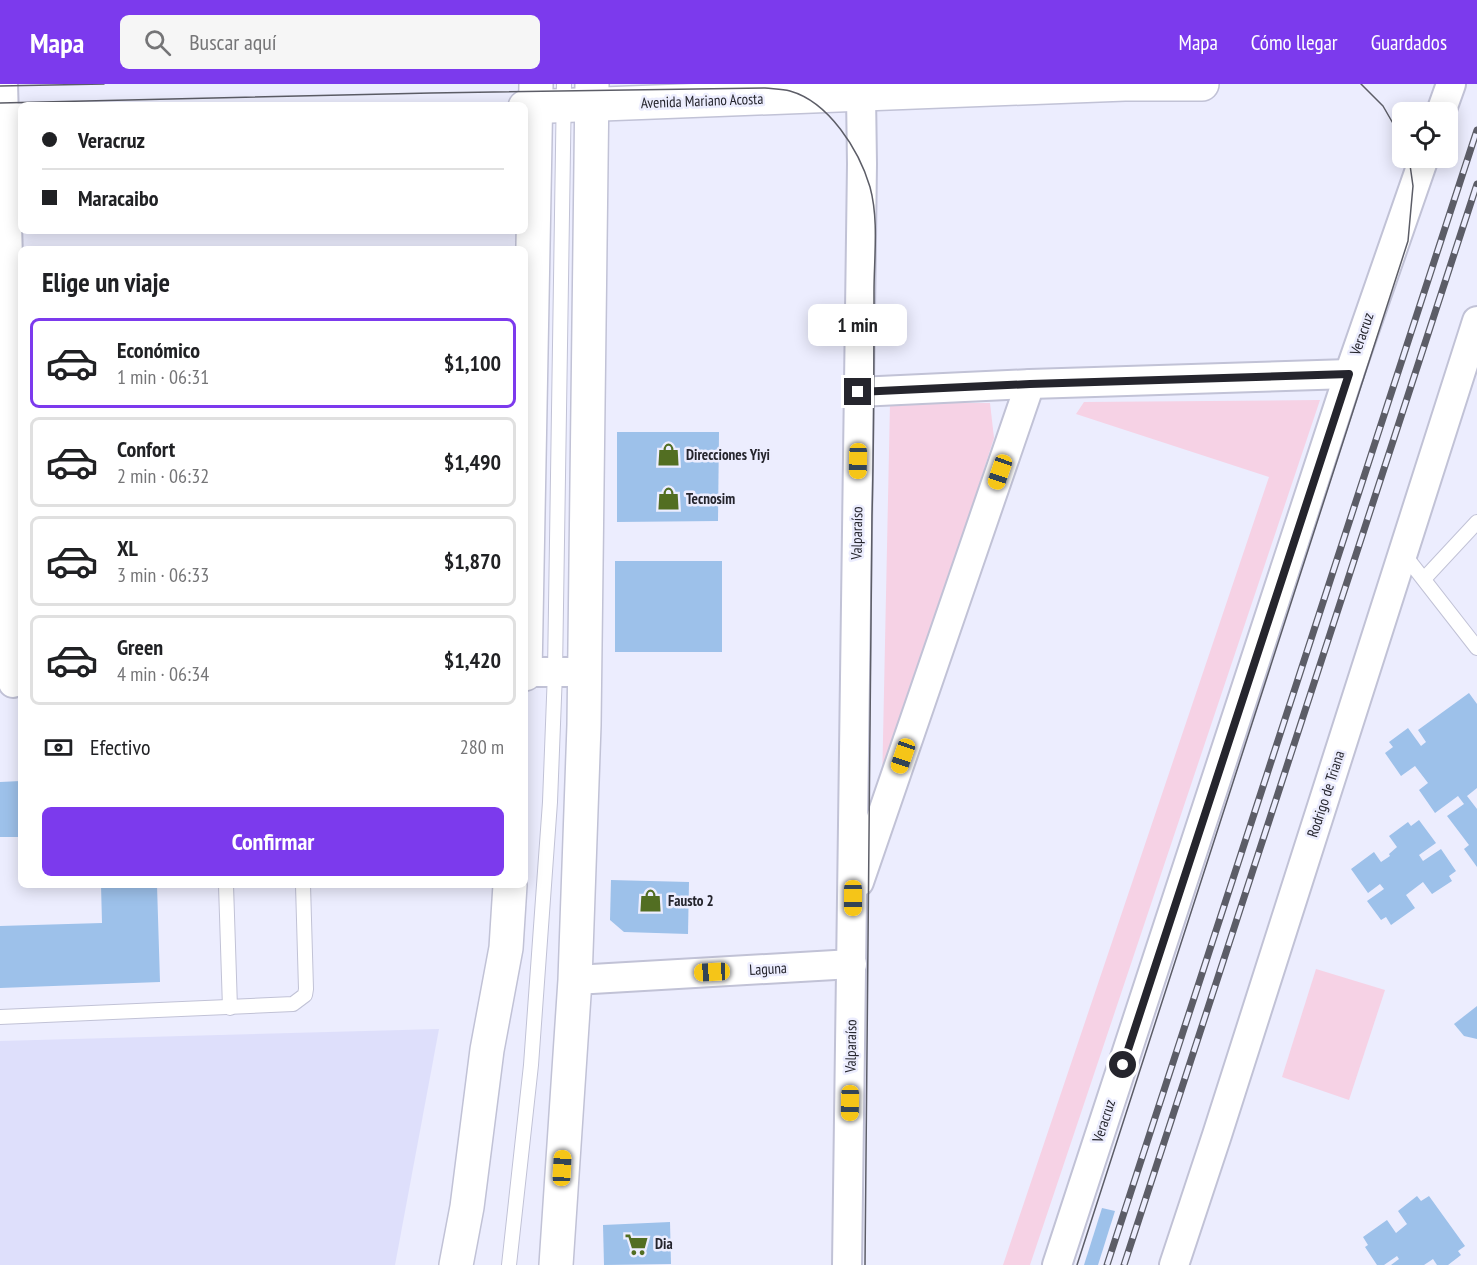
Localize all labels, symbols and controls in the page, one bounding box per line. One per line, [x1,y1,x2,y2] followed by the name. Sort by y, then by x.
[120,15,540,69] search box
[30,24,84,61] text: Mapa
[141,26,174,59] icon: search
[189,28,277,56] text: Buscar aquí
[1179,29,1218,56] text: Mapa
[1251,29,1338,56] text: Cómo llegar
[1371,29,1447,56] text: Guardados
[640,89,764,112] street label: Avenida Mariano Acosta
[1392,102,1458,168] map controls
[1392,102,1458,168] button: locate
[78,126,145,154] text: Veracruz
[78,184,159,212] text: Maracaibo
[42,265,170,299] text: Elige un viaje
[808,305,908,347] callout: 1 min
[1345,310,1378,359] street label: Veracruz
[837,312,878,338] text: 1 min
[45,336,99,390] icon: car
[117,336,200,364] text: Económico
[444,349,501,377] text: $1,100
[117,364,209,390] text: 1 min · 06:31
[844,378,871,405] route end
[45,435,99,489] icon: car
[117,435,175,463] text: Confort
[655,442,681,468] shop icon: Direcciones Yiyi
[849,443,867,479] car
[686,445,770,464] place label: Direcciones Yiyi
[444,448,501,476] text: $1,490
[986,452,1014,492] car
[117,463,209,489] text: 2 min · 06:32
[655,486,681,512] shop icon: Tecnosim
[686,489,735,508] place label: Tecnosim
[847,506,866,561] street label: Valparaíso
[45,534,99,588] icon: car
[117,534,138,562] text: XL
[444,547,501,575] text: $1,870
[117,562,209,588] text: 3 min · 06:33
[45,633,99,687] icon: car
[117,633,163,661] text: Green
[444,646,501,674] text: $1,420
[117,661,209,687] text: 4 min · 06:34
[42,731,75,764] icon: cash
[90,733,151,761] text: Efectivo
[460,734,504,760] text: 280 m
[889,736,917,776] car
[1303,748,1348,840] street label: Rodrigo de Triana
[42,807,504,876] button: Confirmar
[844,880,862,916] car
[637,888,663,914] shop icon: Fausto 2
[668,891,714,910] place label: Fausto 2
[749,958,787,979] street label: Laguna
[694,962,730,982] car
[841,1019,860,1074] street label: Valparaíso
[1109,1051,1136,1078] route start
[841,1085,859,1121] car
[1087,1097,1119,1146] street label: Veracruz
[552,1150,572,1186] car
[624,1231,650,1257] supermarket icon: Dia
[655,1234,673,1253] place label: Dia

